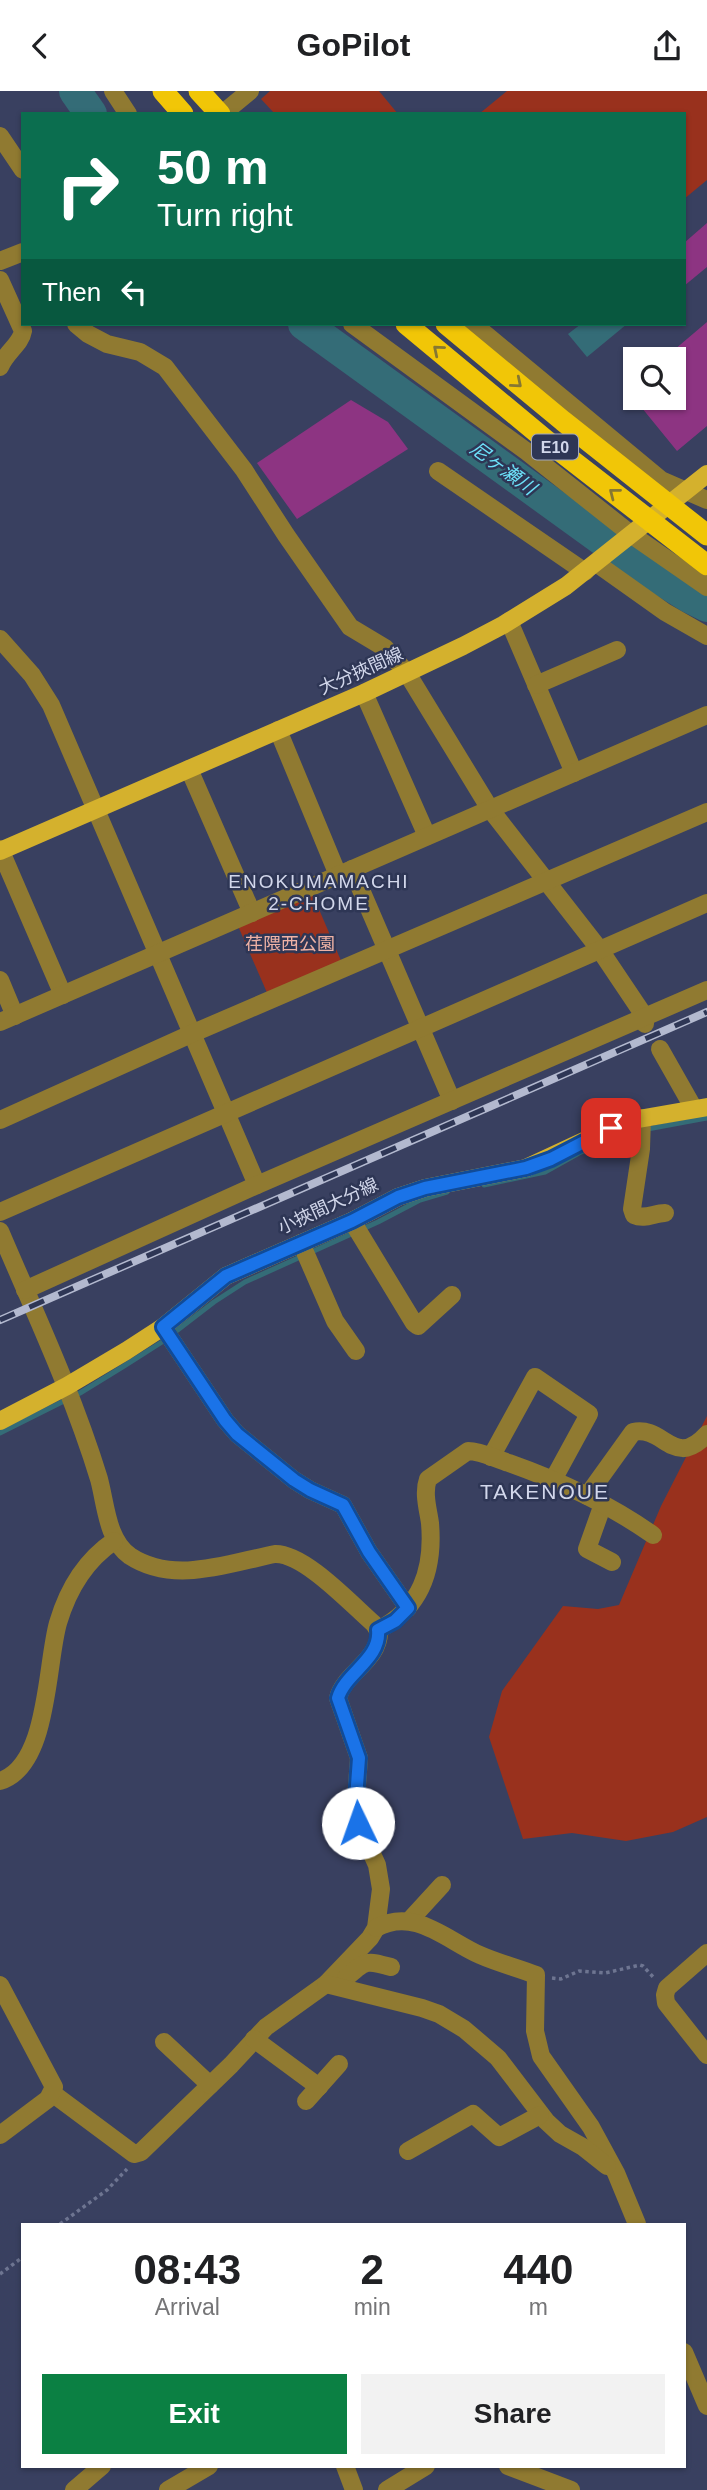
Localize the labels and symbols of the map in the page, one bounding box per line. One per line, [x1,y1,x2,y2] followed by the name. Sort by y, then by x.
[433,345,445,358] one-way arrow
[508,375,521,387] one-way arrow
[532,435,578,459] road number: E10
[466,437,542,500] water label: 尼ヶ瀬川
[610,488,622,501] one-way arrow
[316,644,406,698] street label: 大分挾間線
[228,871,410,914] district label: ENOKUMAMACHI 2-CHOME
[245,934,335,954] park label: 荏隈西公園
[581,1098,641,1158] pin
[275,1174,381,1238] street label: 小挾間大分線
[480,1480,610,1503] district label: TAKENOUE
[321,1786,395,1860] position arrow

